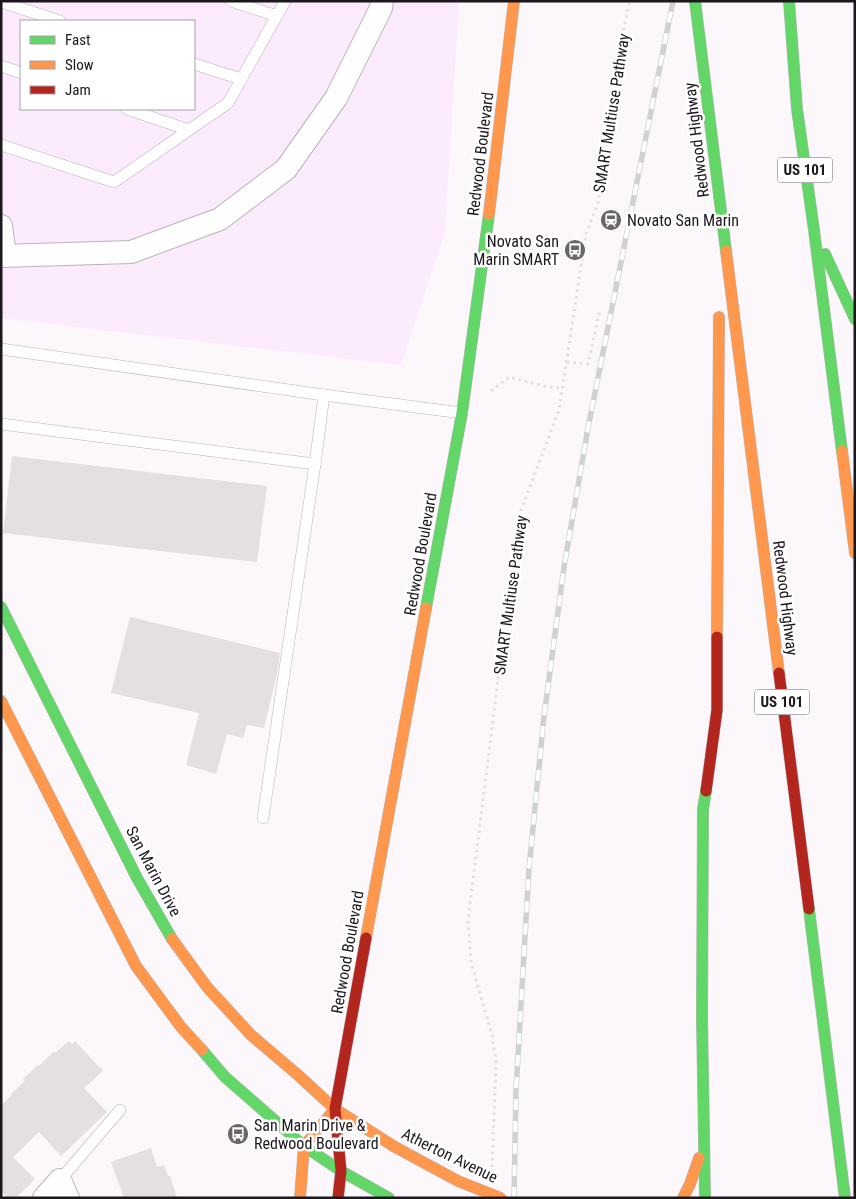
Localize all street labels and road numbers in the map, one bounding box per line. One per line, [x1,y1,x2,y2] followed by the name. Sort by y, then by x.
[590,32,634,194] street label: SMART Multiuse Pathway
[680,81,713,199] street label: Redwood Highway
[463,91,498,217] street label: Redwood Boulevard
[778,158,832,182] road number: US 101
[400,491,441,617] street label: Redwood Boulevard
[490,514,531,676] street label: SMART Multiuse Pathway
[769,539,802,657] street label: Redwood Highway
[754,690,810,714] road number: US 101
[122,823,185,919] street label: San Marin Drive
[327,889,368,1015] street label: Redwood Boulevard
[399,1124,501,1187] street label: Atherton Avenue

